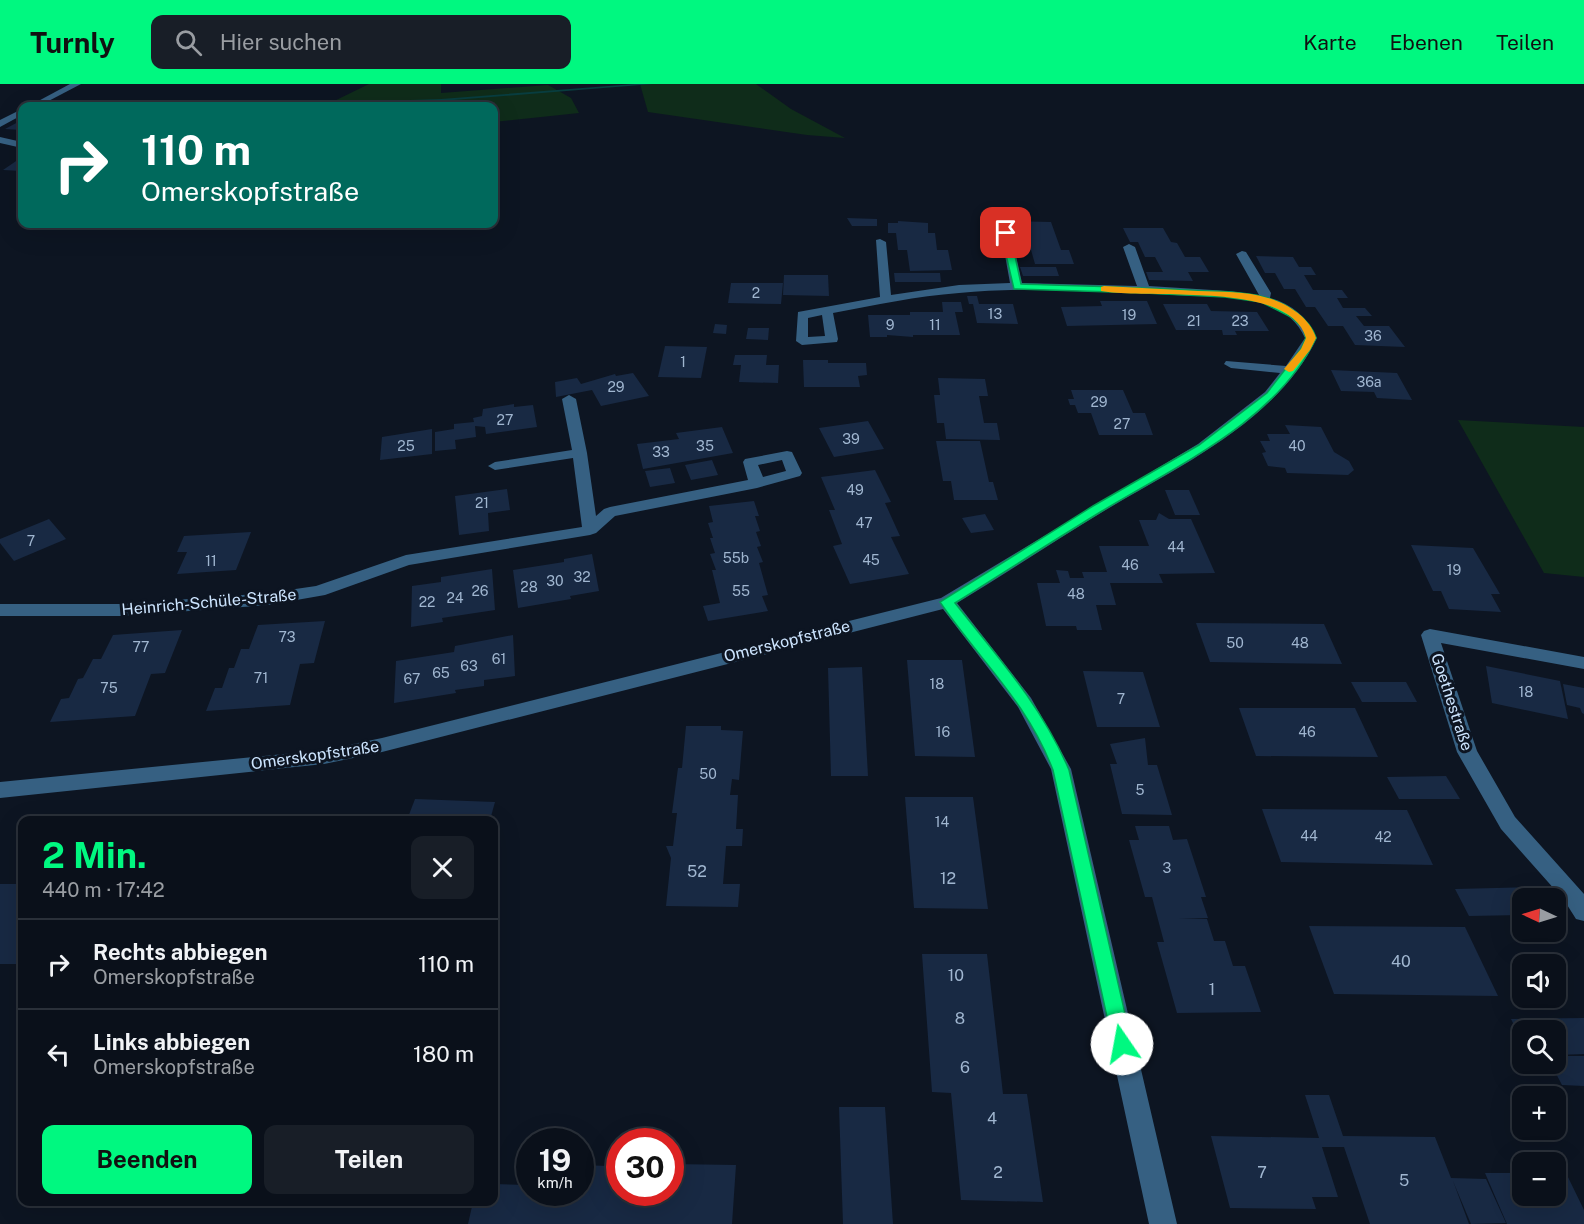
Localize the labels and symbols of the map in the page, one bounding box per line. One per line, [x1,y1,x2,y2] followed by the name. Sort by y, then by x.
[980,207,1031,258] pin
[752,285,760,301] house number: 2
[988,306,1002,322] house number: 13
[1122,307,1136,323] house number: 19
[1187,313,1201,329] house number: 21
[1231,313,1249,329] house number: 23
[886,317,895,333] house number: 9
[929,317,941,333] house number: 11
[1364,328,1382,344] house number: 36
[680,354,686,370] house number: 1
[1356,374,1382,390] house number: 36a
[607,379,625,395] house number: 29
[1090,394,1108,410] house number: 29
[497,412,513,428] house number: 27
[1114,416,1130,432] house number: 27
[842,431,860,447] house number: 39
[397,438,415,454] house number: 25
[696,438,714,454] house number: 35
[1288,438,1306,454] house number: 40
[652,444,670,460] house number: 33
[846,482,864,498] house number: 49
[475,495,489,511] house number: 21
[855,515,873,531] house number: 47
[27,533,35,549] house number: 7
[1167,539,1185,555] house number: 44
[723,550,749,566] house number: 55b
[862,552,880,568] house number: 45
[205,553,217,569] house number: 11
[1121,557,1139,573] house number: 46
[1447,562,1461,578] house number: 19
[573,569,591,585] house number: 32
[546,573,564,589] house number: 30
[520,579,538,595] house number: 28
[471,583,489,599] house number: 26
[732,583,750,599] house number: 55
[121,585,297,619] street label: Heinrich-Schüle-Straße
[1067,586,1085,602] house number: 48
[446,590,464,606] house number: 24
[419,594,435,610] house number: 22
[722,616,852,666] street label: Omerskopfstraße
[279,629,296,645] house number: 73
[1226,635,1244,651] house number: 50
[1291,635,1309,651] house number: 48
[133,639,150,655] house number: 77
[492,651,506,667] house number: 61
[1427,651,1477,753] street label: Goethestraße
[460,658,478,674] house number: 63
[432,665,450,681] house number: 65
[254,670,268,686] house number: 71
[404,671,420,687] house number: 67
[930,676,944,692] house number: 18
[100,680,118,696] house number: 75
[1519,684,1533,700] house number: 18
[1117,691,1125,707] house number: 7
[936,724,950,740] house number: 16
[1298,724,1316,740] house number: 46
[250,737,380,773] street label: Omerskopfstraße
[699,766,717,782] house number: 50
[1136,782,1145,798] house number: 5
[935,814,949,830] house number: 14
[1300,828,1318,844] house number: 44
[1374,829,1392,845] house number: 42
[1163,860,1172,876] house number: 3
[687,862,707,881] house number: 52
[940,869,956,888] house number: 12
[1512,888,1566,942] north arrow
[1391,952,1411,971] house number: 40
[948,966,964,985] house number: 10
[1209,980,1215,999] house number: 1
[955,1009,965,1028] house number: 8
[1090,1012,1154,1076] position arrow
[960,1058,970,1077] house number: 6
[987,1109,997,1128] house number: 4
[606,1128,684,1206] speed limit sign: 30
[993,1163,1003,1182] house number: 2
[1257,1163,1267,1182] house number: 7
[1399,1171,1409,1190] house number: 5

